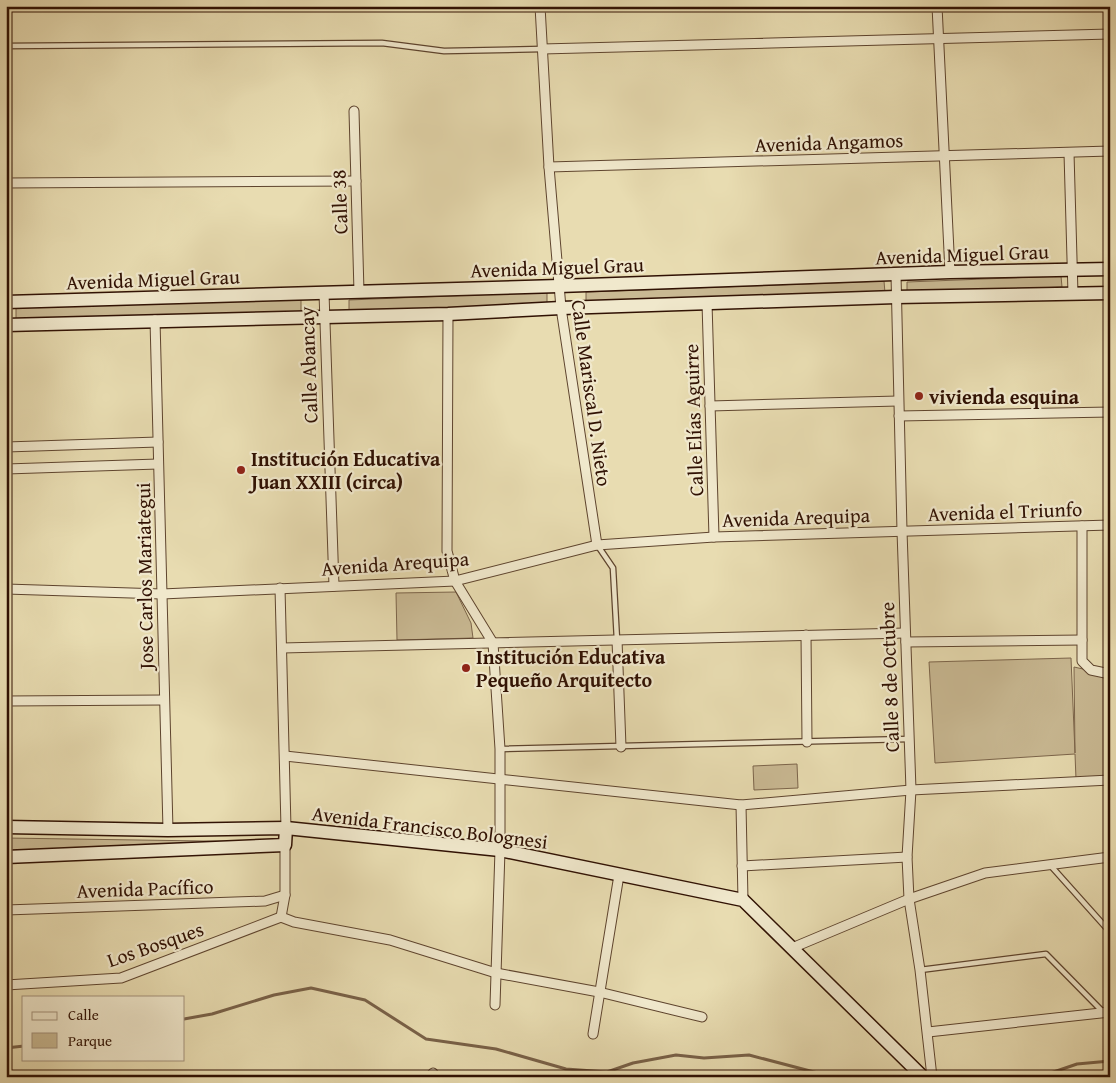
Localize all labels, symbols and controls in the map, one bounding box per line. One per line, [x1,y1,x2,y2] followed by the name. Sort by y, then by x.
[754,125,904,159] street label: Avenida Angamos
[323,169,355,235] street label: Calle 38
[875,236,1049,272] street label: Avenida Miguel Grau
[470,249,644,285] street label: Avenida Miguel Grau
[66,261,240,297] street label: Avenida Miguel Grau
[565,298,619,488] street label: Calle Mariscal D. Nieto
[291,306,325,424] street label: Calle Abancay
[676,343,710,497] street label: Calle Elías Aguirre
[929,382,1080,411] place label: vivienda esquina
[913,390,925,402] marker: vivienda esquina
[248,444,441,496] place label: Institución Educativa Juan XXIII (circa)
[235,464,247,476] marker: Institución Educativa Juan XXIII (circa)
[128,482,160,673] street label: Jose Carlos Mariategui
[927,494,1083,528] street label: Avenida el Triunfo
[722,500,871,534] street label: Avenida Arequipa
[320,543,470,583] street label: Avenida Arequipa
[872,601,906,753] street label: Calle 8 de Octubre
[476,642,666,694] place label: Institución Educativa Pequeño Arquitecto
[460,662,472,674] marker: Institución Educativa Pequeño Arquitecto
[310,798,550,856] street label: Avenida Francisco Bolognesi
[76,871,214,905] street label: Avenida Pacífico
[103,914,207,974] street label: Los Bosques
[22,996,185,1060] legend
[68,1004,99,1025] text: Calle
[68,1030,112,1051] text: Parque

